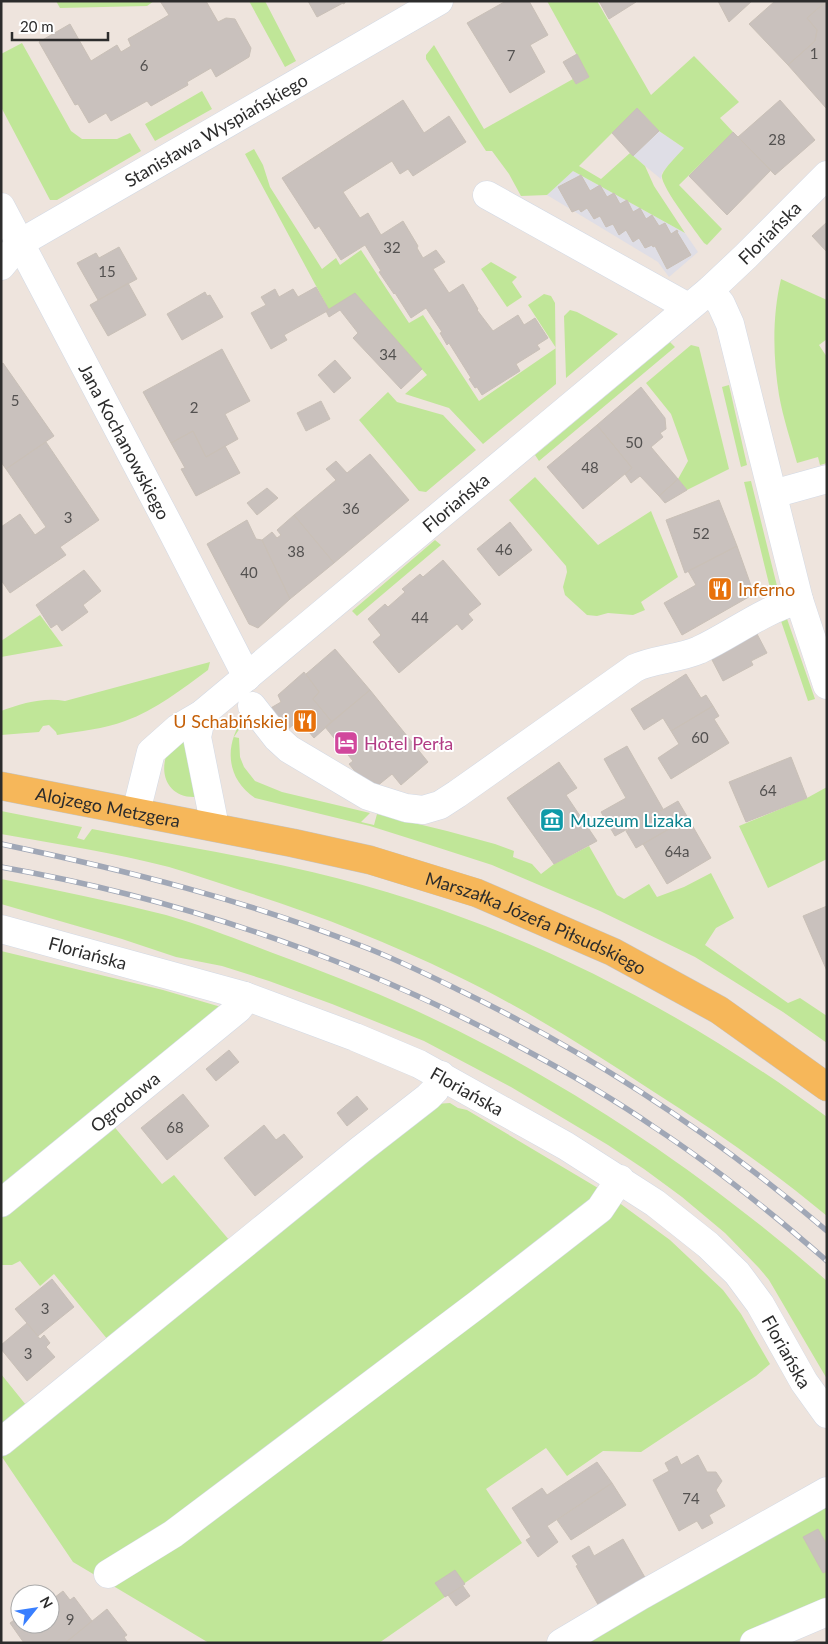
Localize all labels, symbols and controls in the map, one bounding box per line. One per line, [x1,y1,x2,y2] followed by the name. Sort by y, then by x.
[12,10,109,42] scale bar
[20,17,54,35] text: 20 m
[810,44,818,62] house number: 1
[507,46,516,64] house number: 7
[140,56,149,74] house number: 6
[120,68,311,191] street label: Stanisława Wyspiańskiego
[768,130,786,148] house number: 28
[733,196,806,269] street label: Floriańska
[383,238,401,256] house number: 32
[98,262,116,280] house number: 15
[379,345,397,363] house number: 34
[75,360,175,523] street label: Jana Kochanowskiego
[11,391,19,409] house number: 5
[190,398,198,416] house number: 2
[625,433,643,451] house number: 50
[581,458,599,476] house number: 48
[418,468,493,537] street label: Floriańska
[342,499,360,517] house number: 36
[64,508,72,526] house number: 3
[692,524,710,542] house number: 52
[495,540,513,558] house number: 46
[287,542,305,560] house number: 38
[240,563,258,581] house number: 40
[707,576,733,602] restaurant icon: Inferno
[738,578,795,600] place label: Inferno
[411,608,429,626] house number: 44
[292,708,318,734] restaurant icon: U Schabińskiej
[173,710,288,732] place label: U Schabińskiej
[691,728,709,746] house number: 60
[333,730,359,756] hotel icon: Hotel Perła
[364,732,453,754] place label: Hotel Perła
[759,781,777,799] house number: 64
[34,782,182,832] street label: Alojzego Metzgera
[539,807,565,833] museum icon: Muzeum Lizaka
[570,809,692,831] place label: Muzeum Lizaka
[665,842,689,860] house number: 64a
[423,867,650,979] street label: Marszałka Józefa Piłsudskiego
[46,932,129,974] street label: Floriańska
[427,1062,508,1120] street label: Floriańska
[86,1067,164,1136] street label: Ogrodowa
[166,1118,184,1136] house number: 68
[41,1299,49,1317] house number: 3
[758,1311,816,1393] street label: Floriańska
[24,1344,32,1362] house number: 3
[682,1489,700,1507] house number: 74
[10,1584,60,1634] north arrow
[37,1593,57,1611] text: N
[66,1610,74,1628] house number: 9

